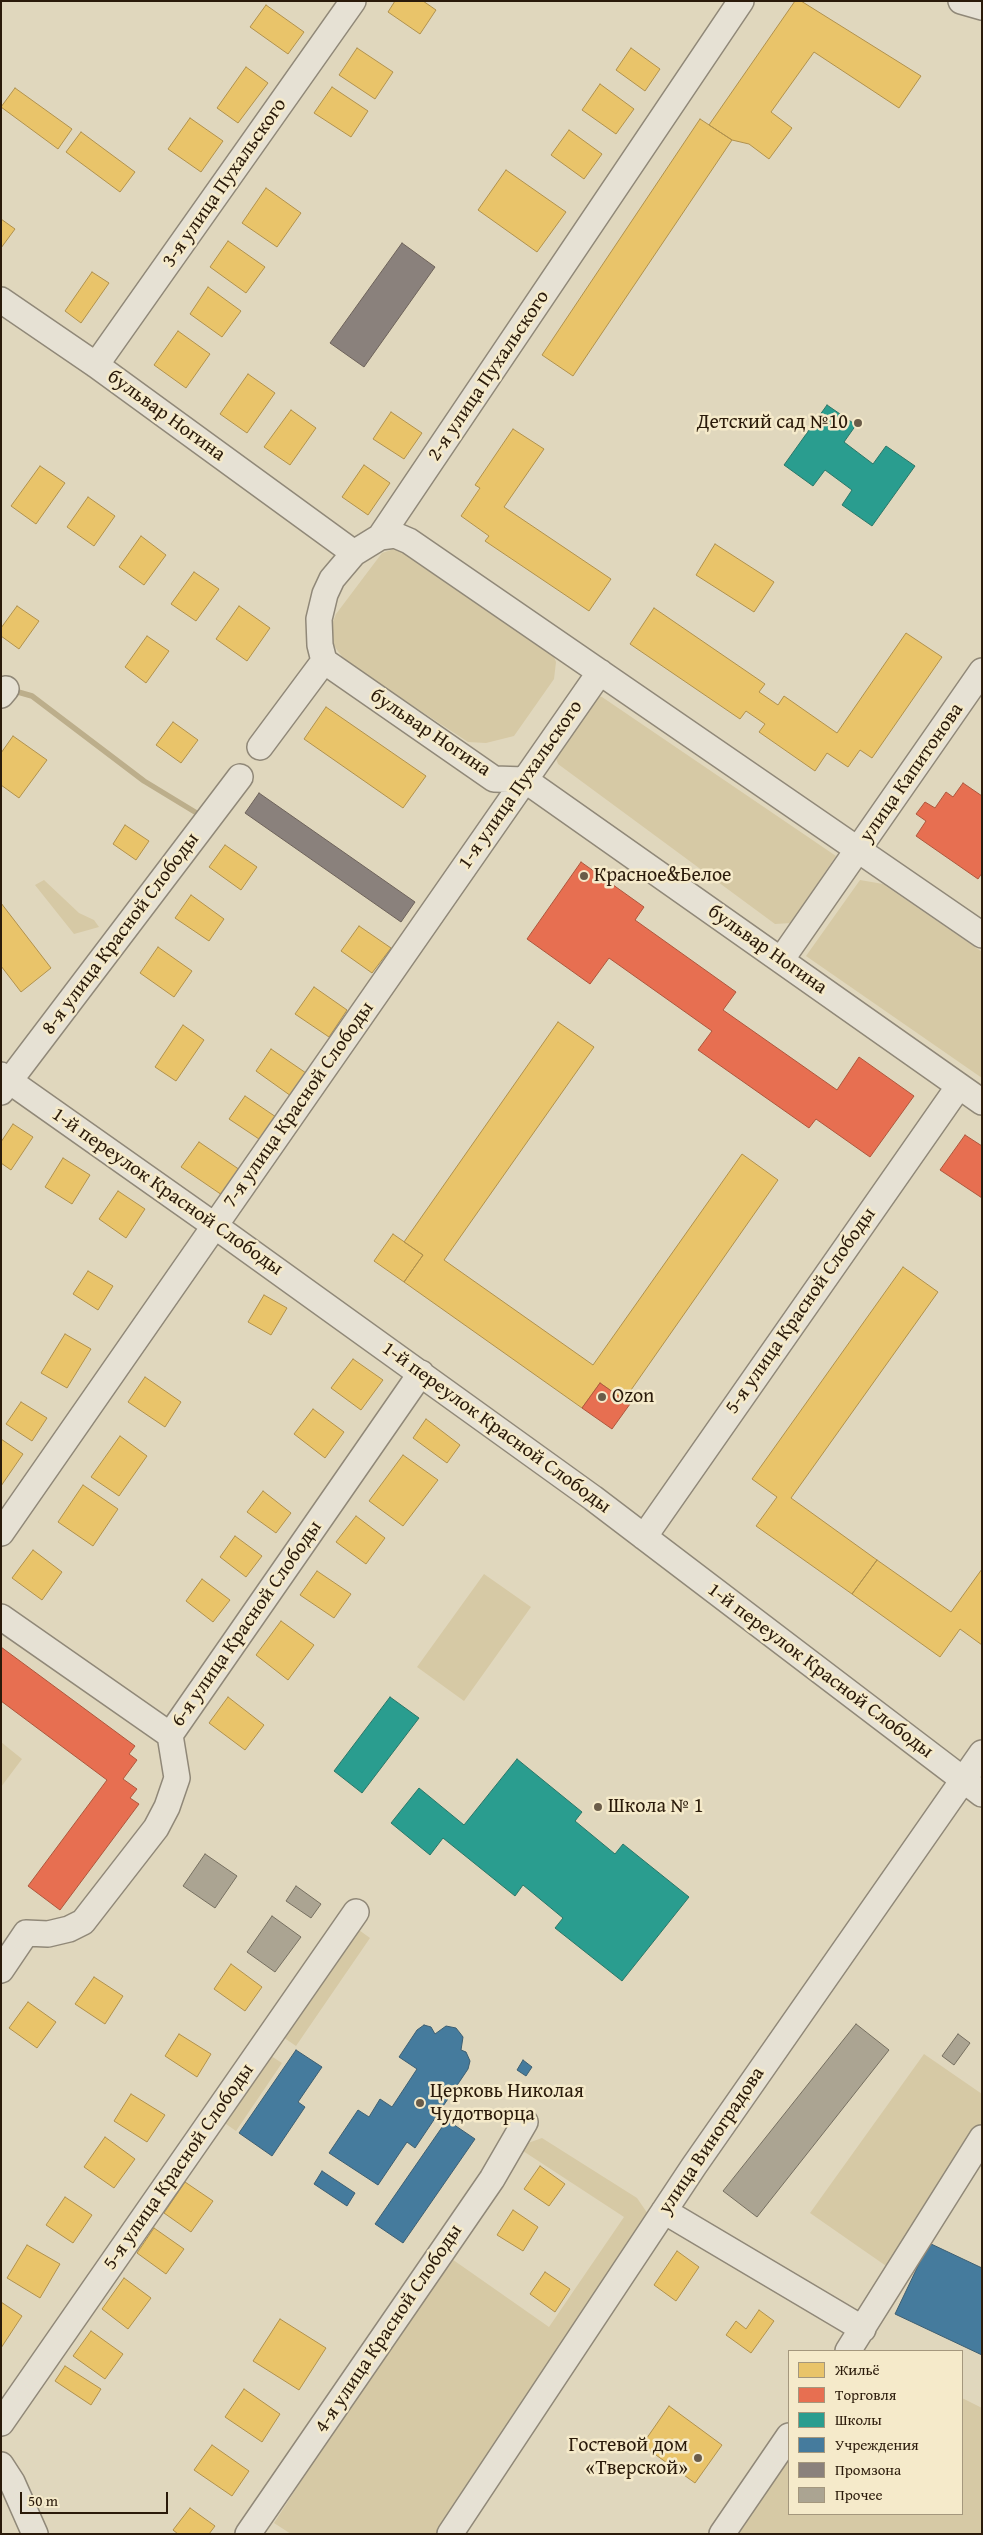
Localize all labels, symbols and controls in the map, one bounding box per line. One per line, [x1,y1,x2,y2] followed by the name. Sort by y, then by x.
[158,94,292,272] street label: 3-я улица Пухальского
[423,286,555,466] street label: 2-я улица Пухальского
[102,365,230,467] street label: бульвар Ногина
[697,411,848,435] place label: Детский сад №10
[852,417,864,429] marker: Детский сад №10
[365,684,495,782] street label: бульвар Ногина
[454,696,588,874] street label: 1-я улица Пухальского
[855,699,969,847] street label: улица Капитонова
[37,828,205,1040] street label: 8-я улица Красной Слободы
[594,864,731,888] place label: Красное&Белое
[578,870,590,882] marker: Красное&Белое
[703,900,831,1000] street label: бульвар Ногина
[219,997,379,1213] street label: 7-я улица Красной Слободы
[47,1103,287,1281] street label: 1-й переулок Красной Слободы
[721,1203,881,1419] street label: 5-я улица Красной Слободы
[377,1337,615,1519] street label: 1-й переулок Красной Слободы
[612,1385,654,1409] place label: Ozon
[596,1391,608,1403] marker: Ozon
[167,1516,327,1732] street label: 6-я улица Красной Слободы
[702,1578,938,1764] street label: 1-й переулок Красной Слободы
[608,1795,703,1819] place label: Школа № 1
[592,1801,604,1813] marker: Школа № 1
[99,2059,259,2275] street label: 5-я улица Красной Слободы
[654,2063,770,2219] street label: улица Виноградова
[430,2080,584,2127] place label: Церковь Николая Чудотворца
[414,2097,426,2109] marker: Церковь Николая Чудотворца
[310,2220,468,2438] street label: 4-я улица Красной Слободы
[788,2350,963,2515] legend
[835,2359,880,2380] text: Жильё
[835,2384,896,2405] text: Торговля
[835,2409,882,2430] text: Школы
[569,2434,688,2481] place label: Гостевой дом «Тверской»
[835,2434,919,2455] text: Учреждения
[692,2452,704,2464] marker: Гостевой дом «Тверской»
[835,2459,901,2480] text: Промзона
[22,2482,170,2514] scale bar
[835,2484,883,2505] text: Прочее
[28,2490,58,2511] text: 50 m

